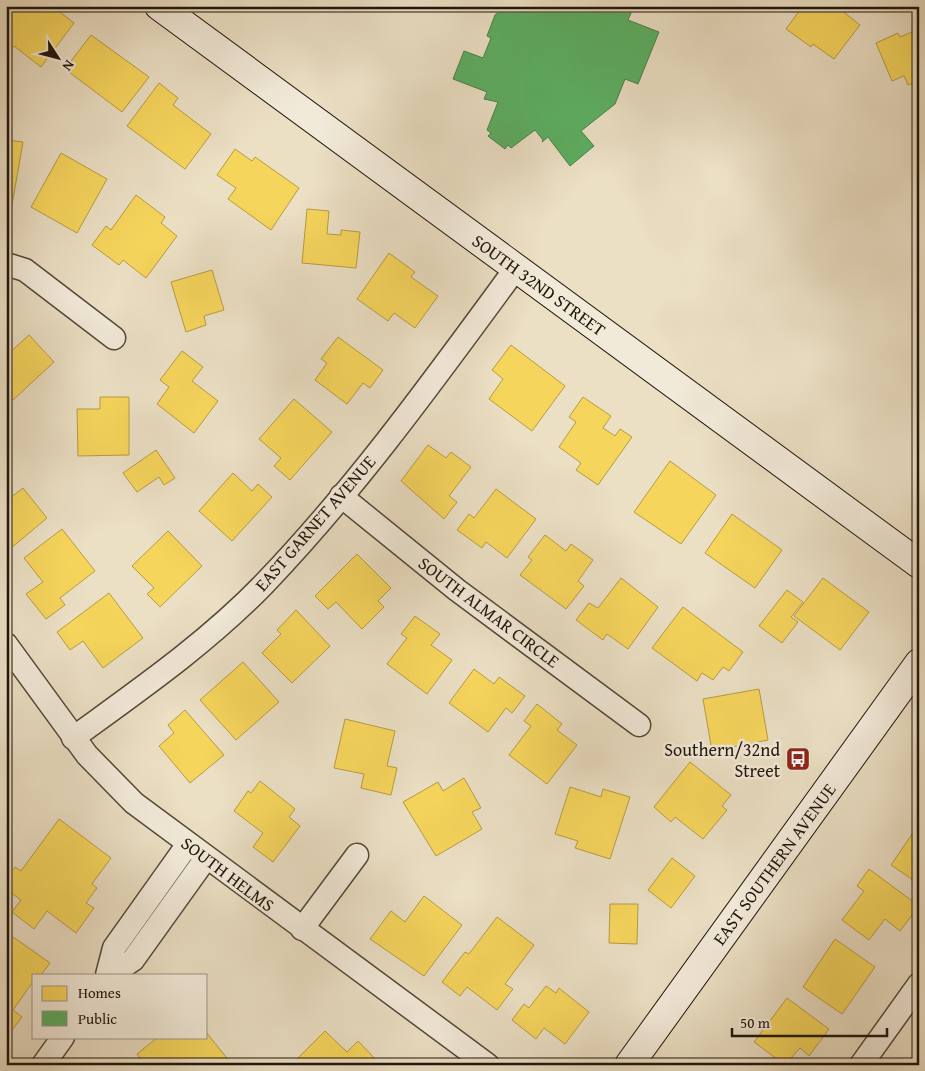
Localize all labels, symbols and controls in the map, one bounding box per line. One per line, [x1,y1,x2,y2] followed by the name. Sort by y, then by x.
[32,32,82,82] north arrow
[57,56,79,76] text: N
[467,227,611,343] street label: SOUTH 32ND STREET
[248,449,382,597] street label: EAST GARNET AVENUE
[413,550,565,674] street label: SOUTH ALMAR CIRCLE
[664,736,781,784] place label: Southern/32nd Street
[785,746,811,772] bus stop icon: Southern/32nd Street
[706,777,842,951] street label: EAST SOUTHERN AVENUE
[176,830,281,918] street label: SOUTH HELMS
[32,974,208,1038] legend
[78,982,121,1003] text: Homes
[732,1006,888,1038] scale bar
[78,1008,117,1029] text: Public
[740,1012,771,1033] text: 50 m

